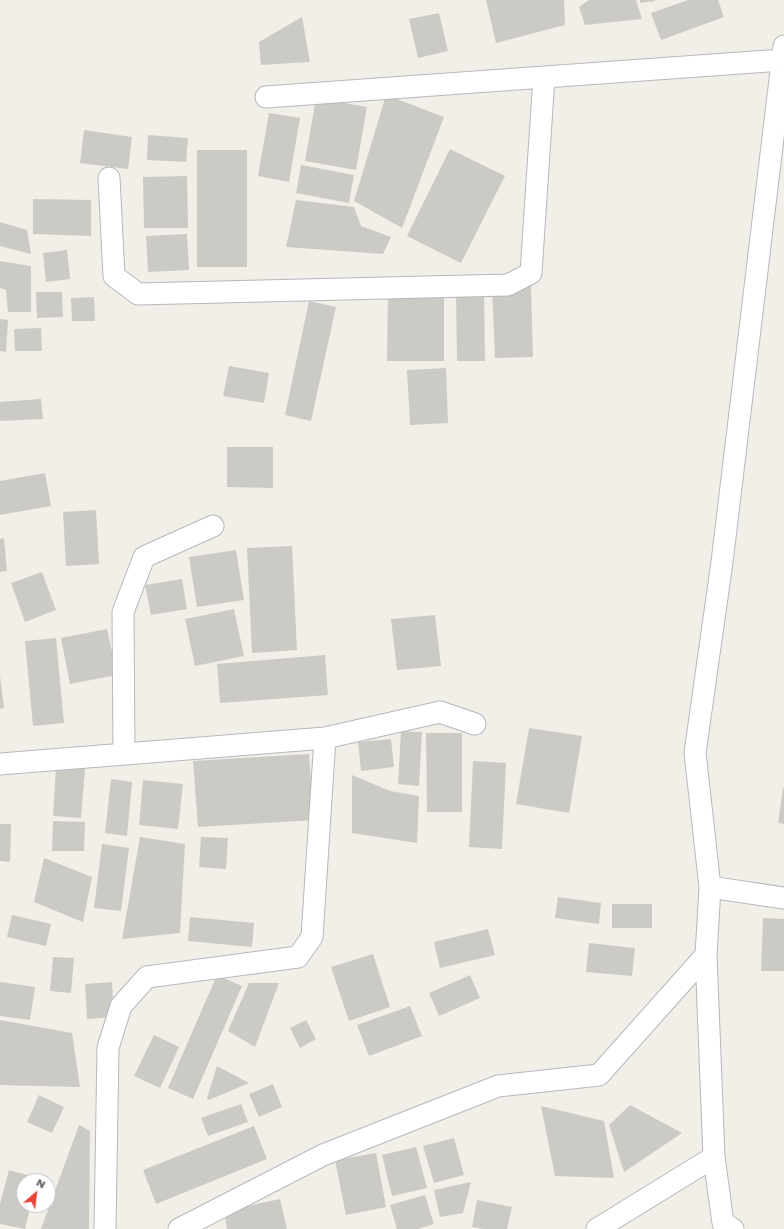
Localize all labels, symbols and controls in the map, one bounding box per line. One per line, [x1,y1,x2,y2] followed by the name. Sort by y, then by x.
[16,1173,56,1213] north arrow
[34,1174,49,1192] text: N

